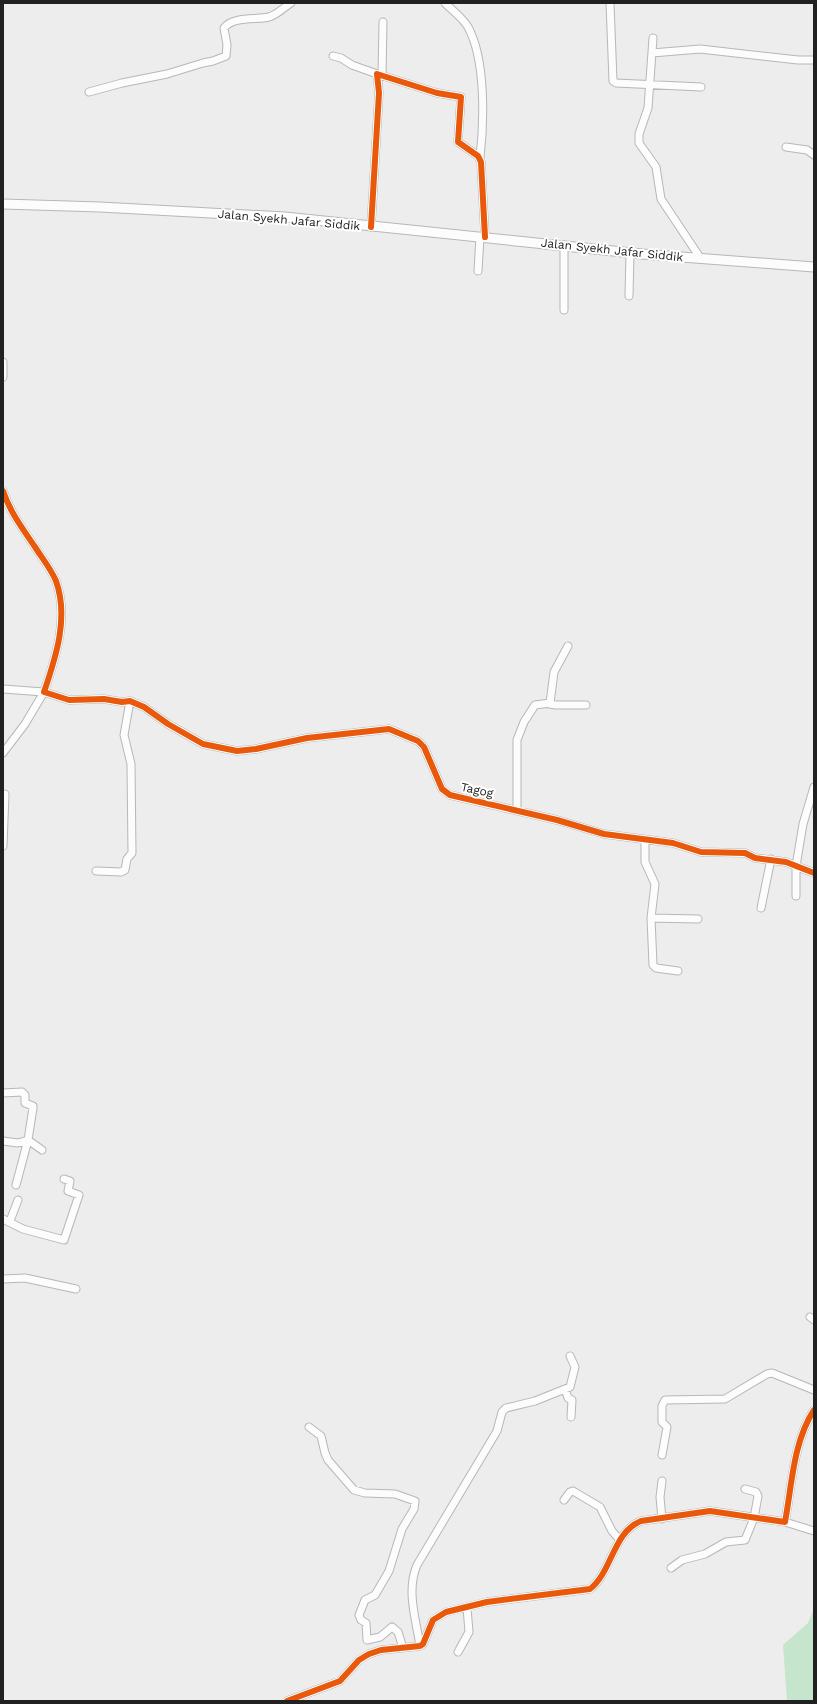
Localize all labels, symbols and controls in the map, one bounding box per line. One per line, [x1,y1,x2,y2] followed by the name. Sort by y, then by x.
[217,207,361,233] street label: Jalan Syekh Jafar Siddik
[540,236,684,264] street label: Jalan Syekh Jafar Siddik
[460,780,495,800] street label: Tagog

